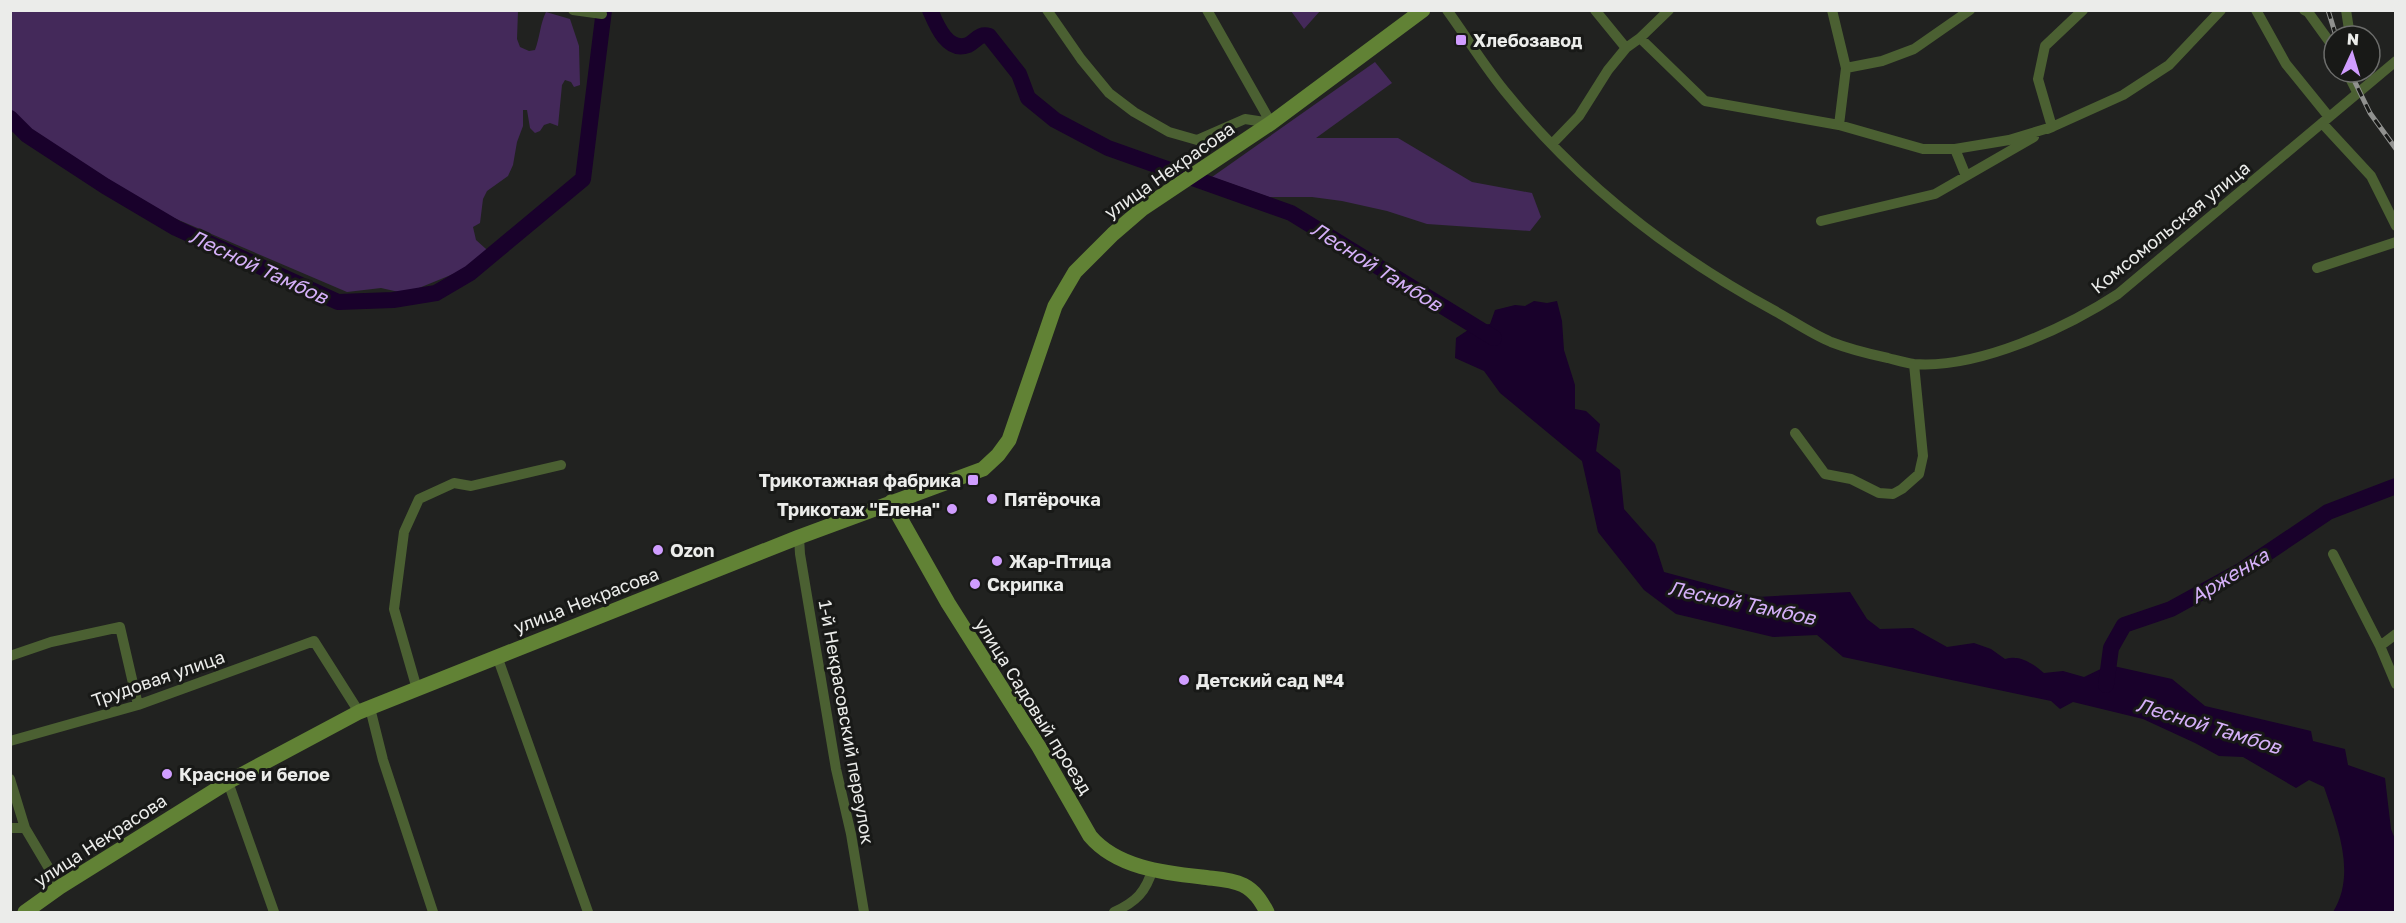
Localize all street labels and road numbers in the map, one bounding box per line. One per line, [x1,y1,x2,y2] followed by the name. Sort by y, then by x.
[1100,117,1238,223] street label: улица Некрасова
[2086,156,2254,298] street label: Комсомольская улица
[510,562,662,638] street label: улица Некрасова
[815,598,879,846] street label: 1-й Некрасовский переулок
[971,614,1097,798] street label: улица Садовый проезд
[89,645,227,711] street label: Трудовая улица
[29,789,171,891] street label: улица Некрасова

